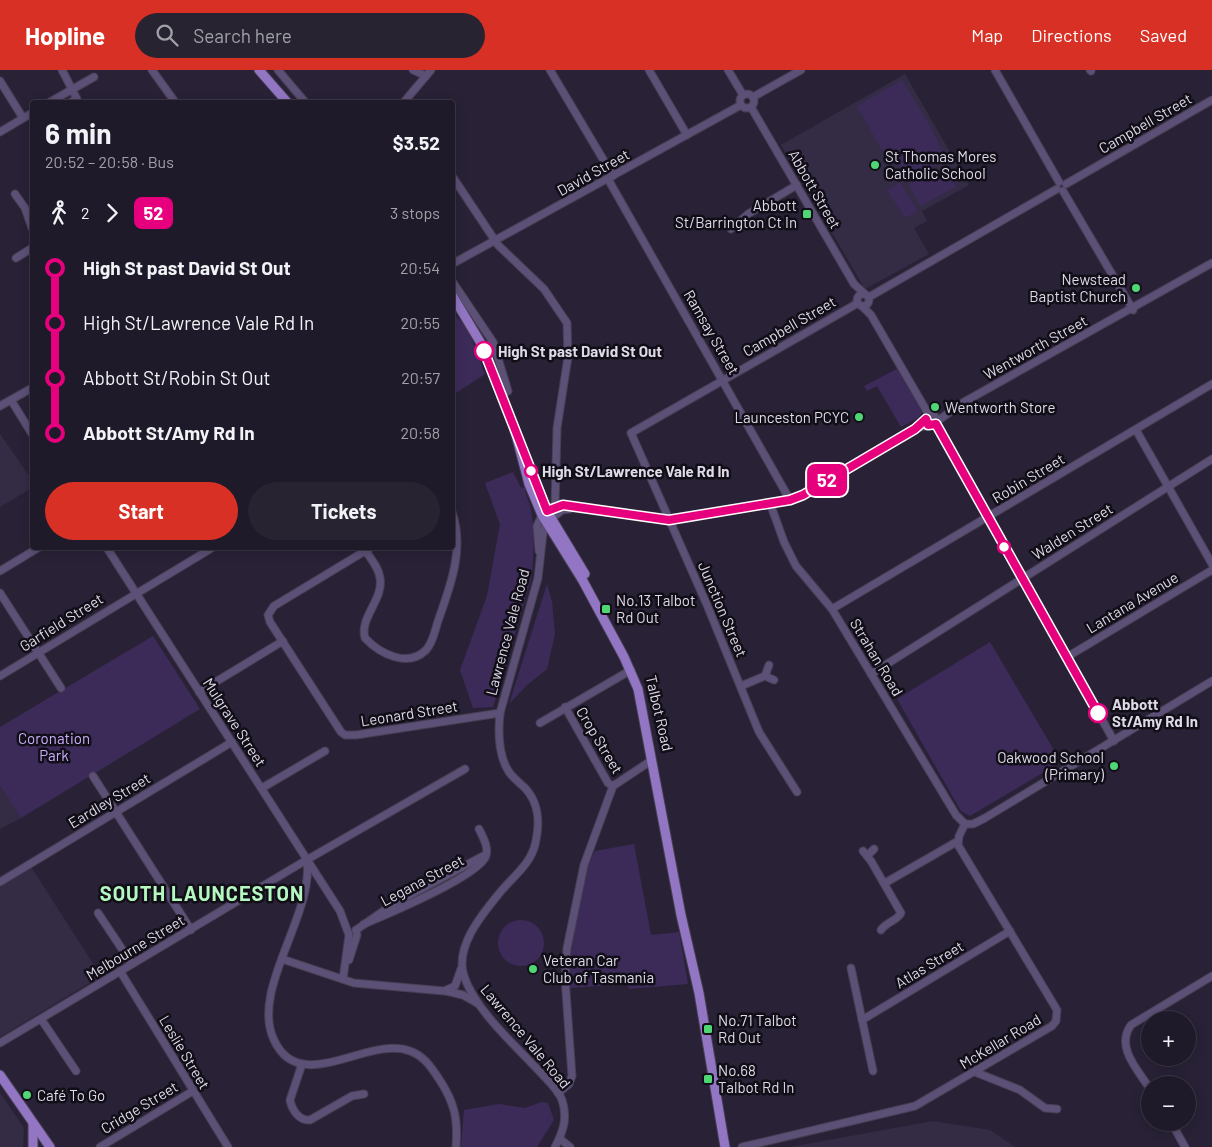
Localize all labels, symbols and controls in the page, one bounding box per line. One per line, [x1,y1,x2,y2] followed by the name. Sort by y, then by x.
[135,13,485,58] search box
[25,21,105,50] text: Hopline
[153,21,181,49] icon: search
[193,24,292,47] text: Search here
[971,24,1003,46] text: Map
[1031,24,1112,46] text: Directions
[1140,24,1187,46] text: Saved
[1095,89,1195,157] street label: Campbell Street
[45,116,111,150] text: 6 min
[393,131,440,154] text: $3.52
[554,145,632,199] street label: David Street
[785,146,845,232] street label: Abbott Street
[885,147,997,182] place label: St Thomas Mores Catholic School
[45,152,174,171] text: 20:52 – 20:58 · Bus
[869,159,881,171] marker: St Thomas Mores Catholic School
[675,196,797,231] place label: Abbott St/Barrington Ct In
[45,199,73,227] icon: walk
[98,199,126,227] icon: forward
[144,202,163,224] text: 52
[81,203,90,222] text: 2
[390,203,440,222] text: 3 stops
[801,208,813,220] marker: Abbott St/Barrington Ct In
[83,256,291,279] text: High St past David St Out
[400,258,440,277] text: 20:54
[1029,270,1126,305] place label: Newstead Baptist Church
[1130,282,1142,294] marker: Newstead Baptist Church
[680,286,744,378] street label: Ramsay Street
[739,292,839,360] street label: Campbell Street
[83,311,314,334] text: High St/Lawrence Vale Rd In
[980,311,1090,383] street label: Wentworth Street
[401,313,440,332] text: 20:55
[474,341,494,361] marker: High St past David St Out
[498,342,662,360] place label: High St past David St Out
[83,366,271,389] text: Abbott St/Robin St Out
[401,368,440,387] text: 20:57
[945,398,1055,416] place label: Wentworth Store
[929,401,941,413] marker: Wentworth Store
[734,408,849,426] place label: Launceston PCYC
[853,411,865,423] marker: Launceston PCYC
[83,421,255,444] text: Abbott St/Amy Rd In
[400,423,440,442] text: 20:58
[988,449,1068,507] street label: Robin Street
[542,462,730,480] place label: High St/Lawrence Vale Rd In
[524,464,538,478] marker: High St/Lawrence Vale Rd In
[804,464,850,496] line badge: 52
[817,469,837,491] text: 52
[45,482,238,540] button: Start
[248,482,440,540] button: Tickets
[1028,499,1116,563] street label: Walden Street
[997,540,1011,554] unlabelled marker
[695,559,751,659] street label: Junction Street
[481,567,533,697] street label: Lawrence Vale Road
[1083,568,1181,636] street label: Lantana Avenue
[16,589,106,655] street label: Garfield Street
[616,591,695,626] place label: No.13 Talbot Rd Out
[600,603,612,615] marker: No.13 Talbot Rd Out
[847,615,907,699] street label: Strahan Road
[643,673,677,753] street label: Talbot Road
[200,674,270,770] street label: Mulgrave Street
[1112,695,1198,730] place label: Abbott St/Amy Rd In
[359,696,459,730] street label: Leonard Street
[573,703,627,777] street label: Crop Street
[1088,703,1108,723] marker: Abbott St/Amy Rd In
[18,729,90,764] park label: Coronation Park
[997,748,1104,783] place label: Oakwood School (Primary)
[1108,760,1120,772] marker: Oakwood School (Primary)
[65,768,153,832] street label: Eardley Street
[377,850,467,910] street label: Legana Street
[100,881,304,905] district label: SOUTH LAUNCESTON
[82,910,188,984] street label: Melbourne Street
[892,937,966,991] street label: Atlas Street
[543,951,654,986] place label: Veteran Car Club of Tasmania
[527,963,539,975] marker: Veteran Car Club of Tasmania
[477,980,575,1092] street label: Lawrence Vale Road
[956,1010,1044,1072] street label: McKellar Road
[718,1011,797,1046] place label: No.71 Talbot Rd Out
[1141,1011,1196,1131] map controls
[1141,1011,1196,1066] button: +
[156,1012,214,1092] street label: Leslie Street
[702,1023,714,1035] marker: No.71 Talbot Rd Out
[718,1061,794,1096] place label: No.68 Talbot Rd In
[702,1073,714,1085] marker: No.68 Talbot Rd In
[1141,1076,1196,1131] button: −
[97,1077,181,1137] street label: Cridge Street
[37,1086,105,1104] place label: Café To Go
[21,1089,33,1101] marker: Café To Go

